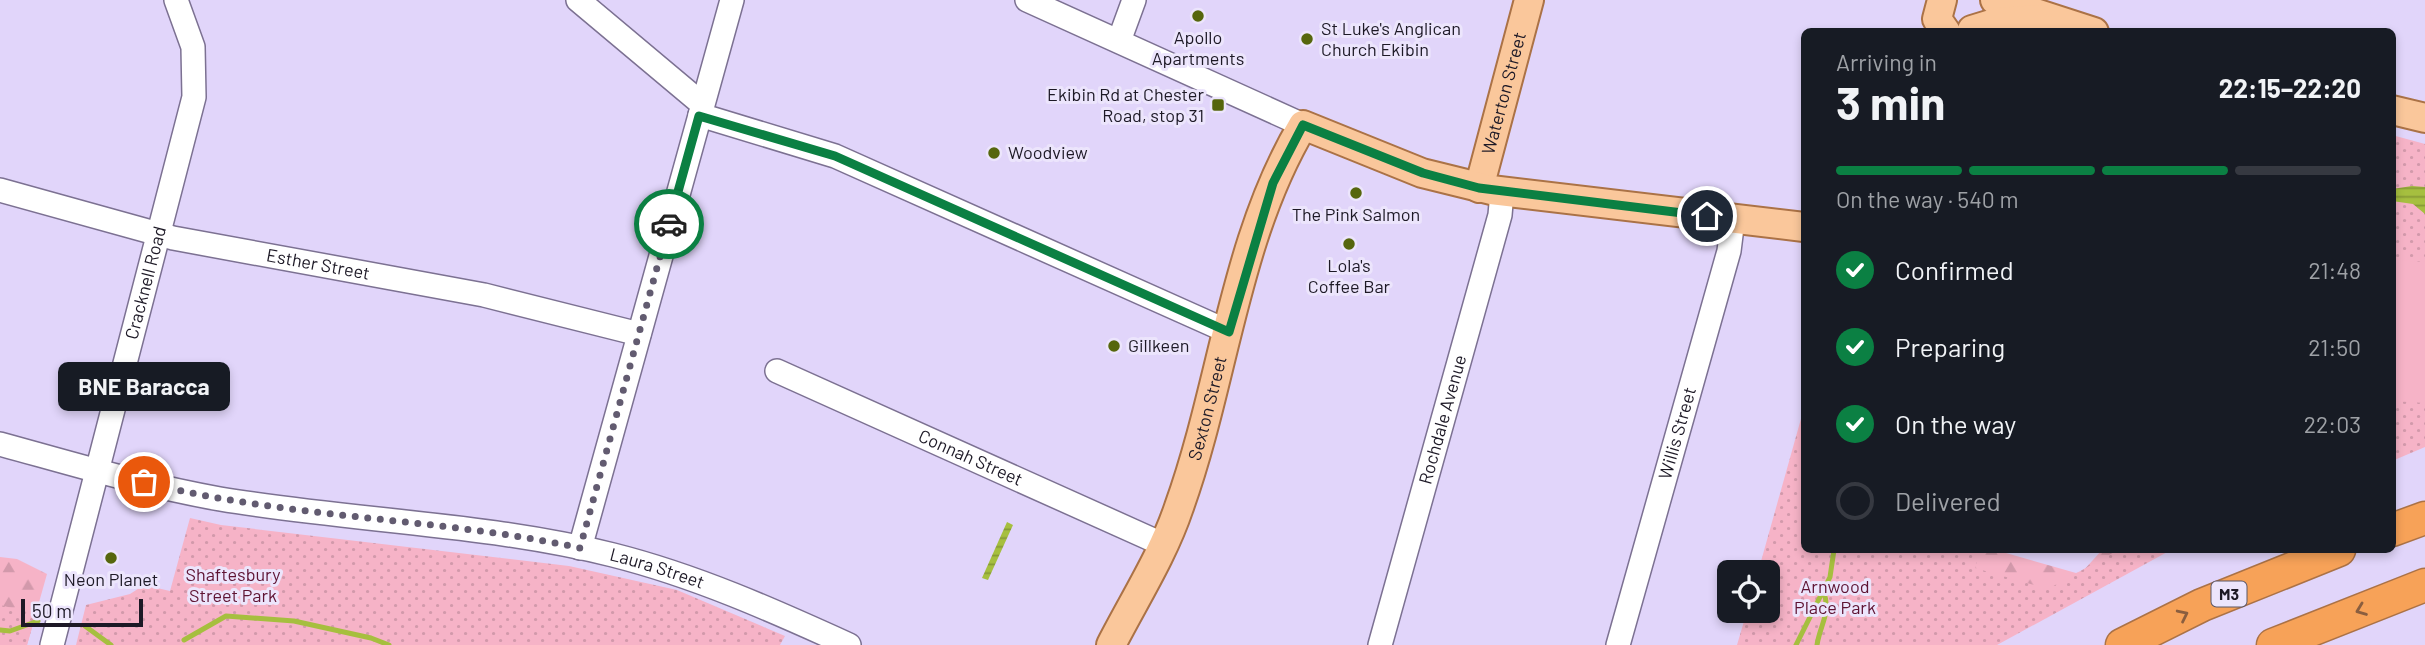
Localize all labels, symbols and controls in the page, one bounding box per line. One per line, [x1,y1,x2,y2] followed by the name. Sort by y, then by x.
[1190,8,1206,24] marker: Apollo Apartments
[1321,17,1461,60] place label: St Luke's Anglican Church Ekibin
[1152,26,1244,69] place label: Apollo Apartments
[1476,30,1530,156] street label: Waterton Street
[1299,31,1315,47] marker: St Luke's Anglican Church Ekibin
[1836,48,1937,76] text: Arriving in
[2219,72,2361,103] text: 22:15–22:20
[1836,74,1945,129] text: 3 min
[1047,83,1204,126] place label: Ekibin Rd at Chester Road, stop 31
[1210,97,1226,113] marker: Ekibin Rd at Chester Road, stop 31
[1008,141,1088,163] place label: Woodview
[986,145,1002,161] marker: Woodview
[1348,185,1364,201] marker: The Pink Salmon
[1836,185,2018,213] text: On the way · 540 m
[1677,186,1737,246] pin
[634,189,704,259] courier
[1688,197,1726,235] icon: home
[1292,203,1420,225] place label: The Pink Salmon
[650,205,688,243] icon: car
[120,224,170,342] street label: Cracknell Road
[1341,236,1357,252] marker: Lola's Coffee Bar
[265,243,372,284] street label: Esther Street
[1836,251,1874,289] icon: check
[1308,254,1391,297] place label: Lola's Coffee Bar
[1895,254,2014,285] text: Confirmed
[2308,256,2361,284] text: 21:48
[1836,328,1874,366] icon: check
[1895,331,2005,362] text: Preparing
[2308,333,2361,361] text: 21:50
[1128,334,1190,356] place label: Gillkeen
[1106,338,1122,354] marker: Gillkeen
[1413,352,1470,487] street label: Rochdale Avenue
[1183,354,1231,463] street label: Sexton Street
[58,363,230,412] callout: BNE Baracca
[78,372,210,400] text: BNE Baracca
[1653,384,1700,482] street label: Willis Street
[1836,405,1874,443] icon: check
[1895,408,2016,439] text: On the way
[2304,410,2361,438] text: 22:03
[915,424,1026,490] street label: Connah Street
[114,452,174,512] pin
[125,463,163,501] icon: bag
[1895,485,2001,516] text: Delivered
[608,543,707,593] street label: Laura Street
[103,550,119,566] marker: Neon Planet
[1717,560,1780,623] map controls
[1717,560,1780,623] button: locate
[186,563,280,606] park label: Shaftesbury Street Park
[64,568,158,590] place label: Neon Planet
[1794,575,1876,618] park label: Arnwood Place Park
[2212,582,2246,607] road number: M3
[21,596,144,628] scale bar
[32,599,72,622] text: 50 m
[2356,601,2368,615] one-way arrow
[2176,609,2188,623] one-way arrow

